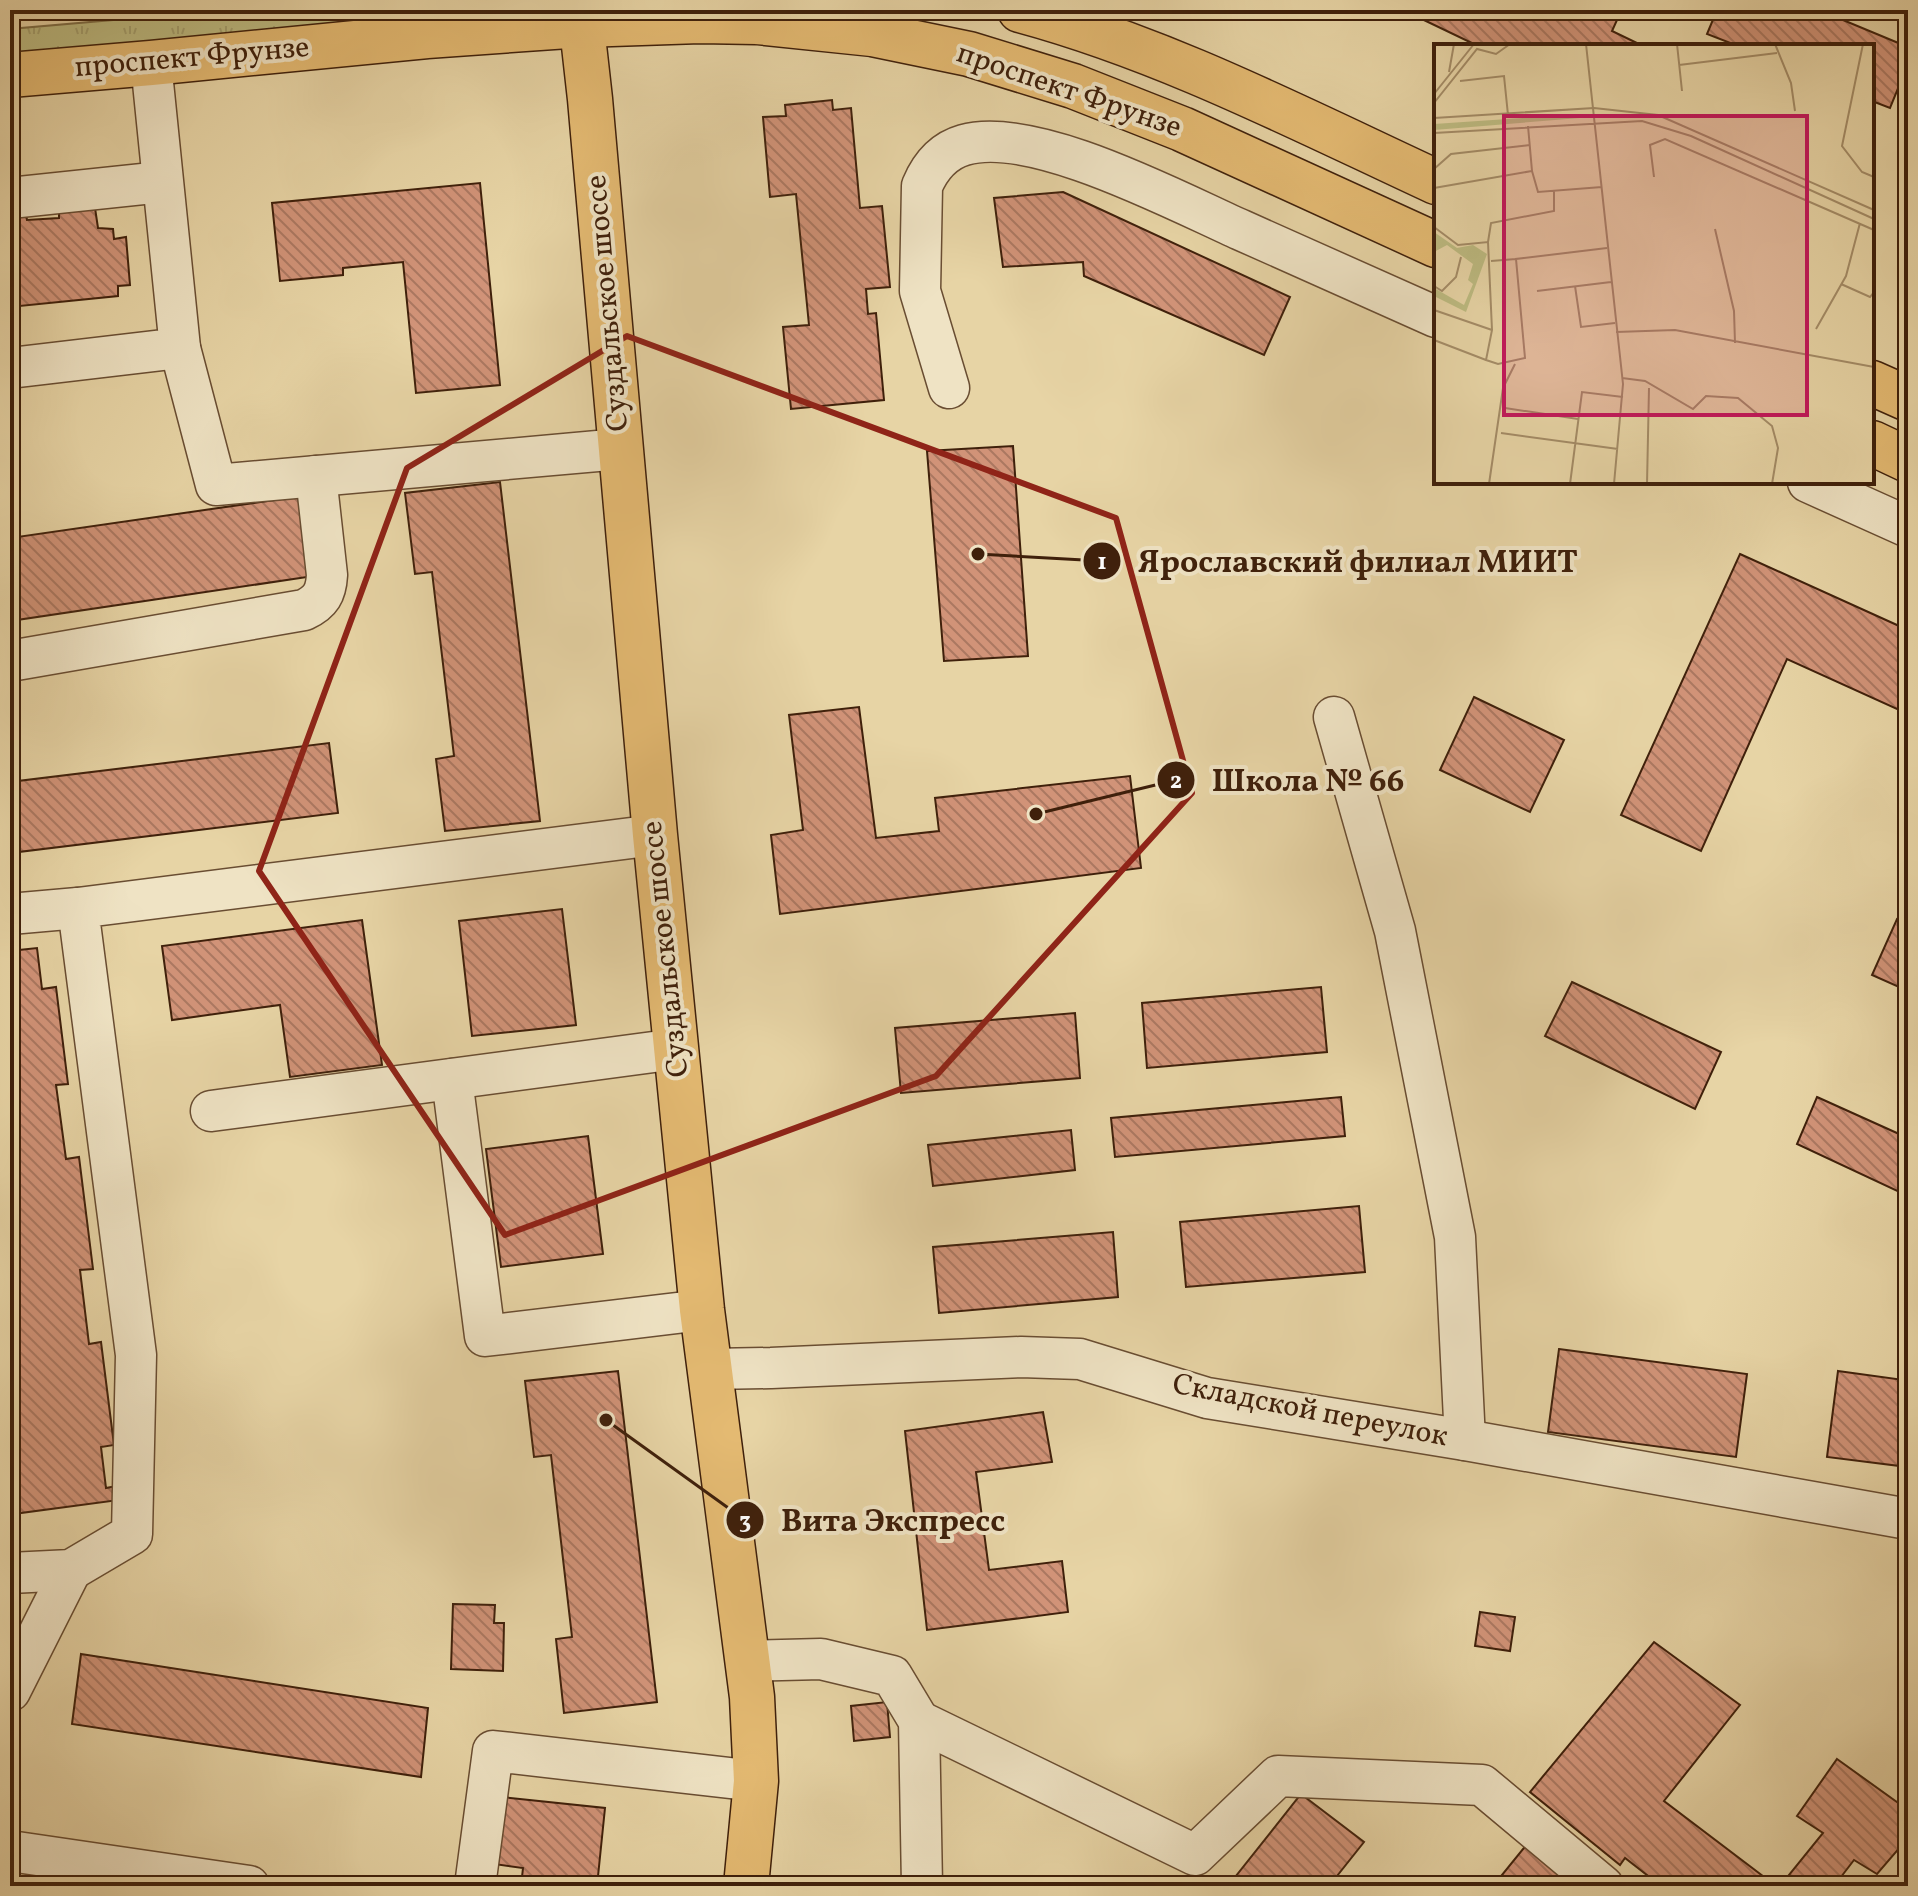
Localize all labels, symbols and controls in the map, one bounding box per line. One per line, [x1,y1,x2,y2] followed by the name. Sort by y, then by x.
[73,27,311,89] street label: проспект Фрунзе
[951,33,1187,149] street label: проспект Фрунзе
[1434,44,1874,484] inset map
[576,173,640,433] street label: Суздальское шоссе
[1082,533,1594,589] callout: Ярославский филиал МИИТ
[1138,542,1578,586] text: Ярославский филиал МИИТ
[1097,546,1107,580] text: 1
[1156,752,1421,808] callout: Школа № 66
[1212,761,1404,805] text: Школа № 66
[1170,765,1182,799] text: 2
[632,819,700,1079] street label: Суздальское шоссе
[1169,1364,1451,1458] street label: Складской переулок
[725,1492,1021,1548] callout: Вита Экспресс
[781,1501,1005,1545] text: Вита Экспресс
[739,1505,751,1539] text: 3

